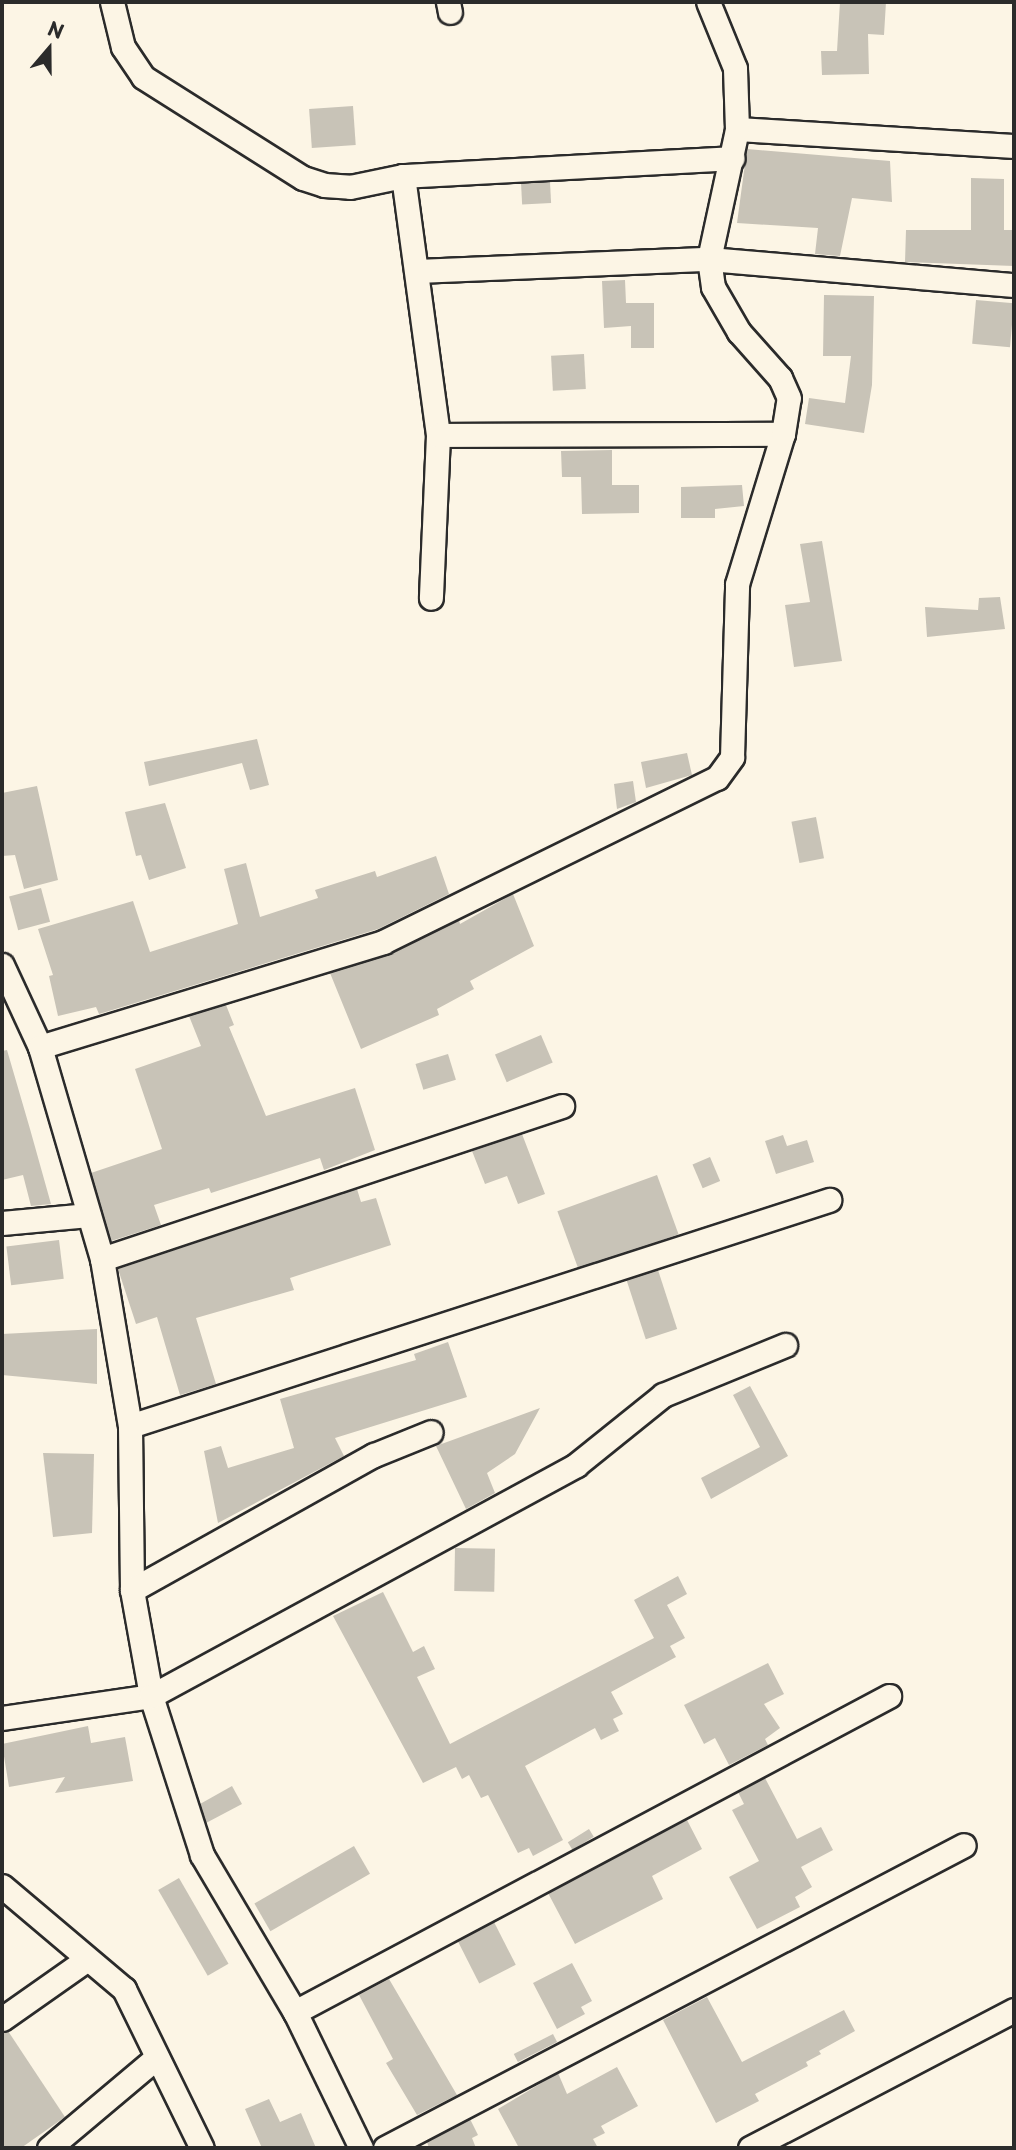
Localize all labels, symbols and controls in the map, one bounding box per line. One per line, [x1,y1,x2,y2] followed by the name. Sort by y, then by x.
[14,14,84,84] north arrow
[44,14,68,45] text: N

